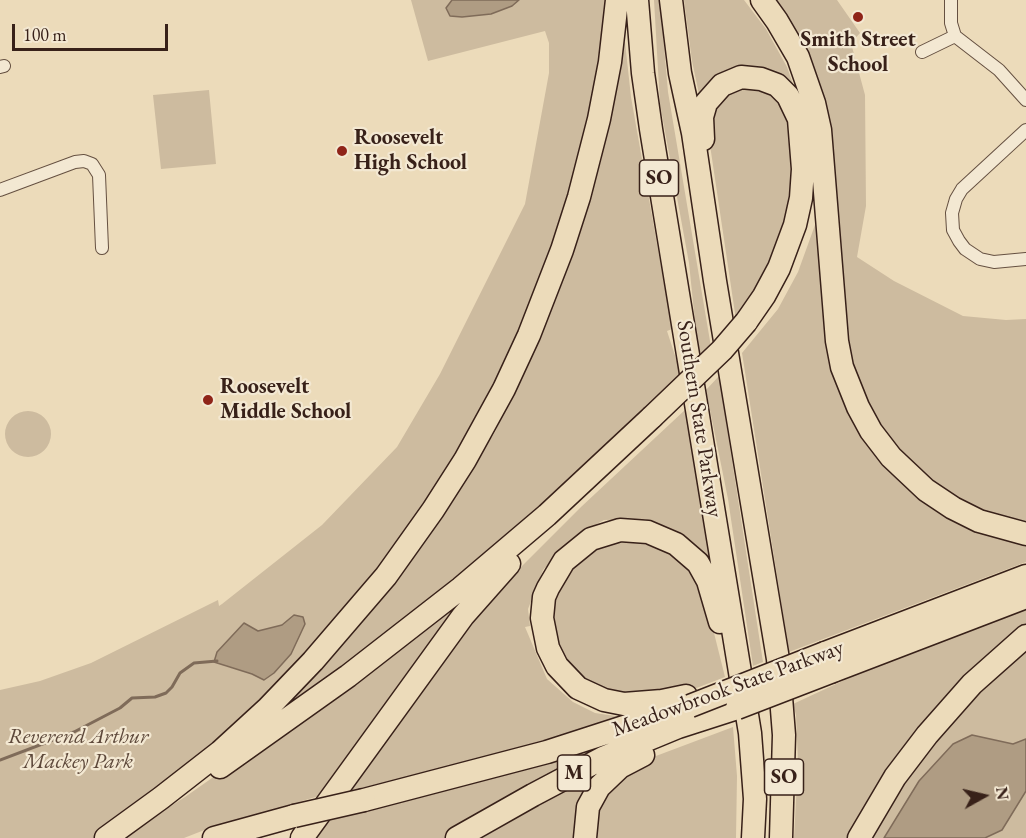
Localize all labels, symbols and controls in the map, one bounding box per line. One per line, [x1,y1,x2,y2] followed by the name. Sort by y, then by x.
[851,10,865,24] marker: Smith Street School
[15,12,171,50] scale bar
[23,23,67,46] text: 100 m
[800,27,916,78] place label: Smith Street School
[354,125,467,176] place label: Roosevelt High School
[335,144,349,158] marker: Roosevelt High School
[640,160,678,196] road number: SO
[670,319,728,519] street label: Southern State Parkway
[220,374,351,426] place label: Roosevelt Middle School
[201,393,215,407] marker: Roosevelt Middle School
[609,635,847,743] street label: Meadowbrook State Parkway
[8,724,148,776] park label: Reverend Arthur Mackey Park
[558,755,590,791] road number: M
[764,759,804,795] road number: SO
[954,766,1014,826] north arrow
[991,786,1014,801] text: N

